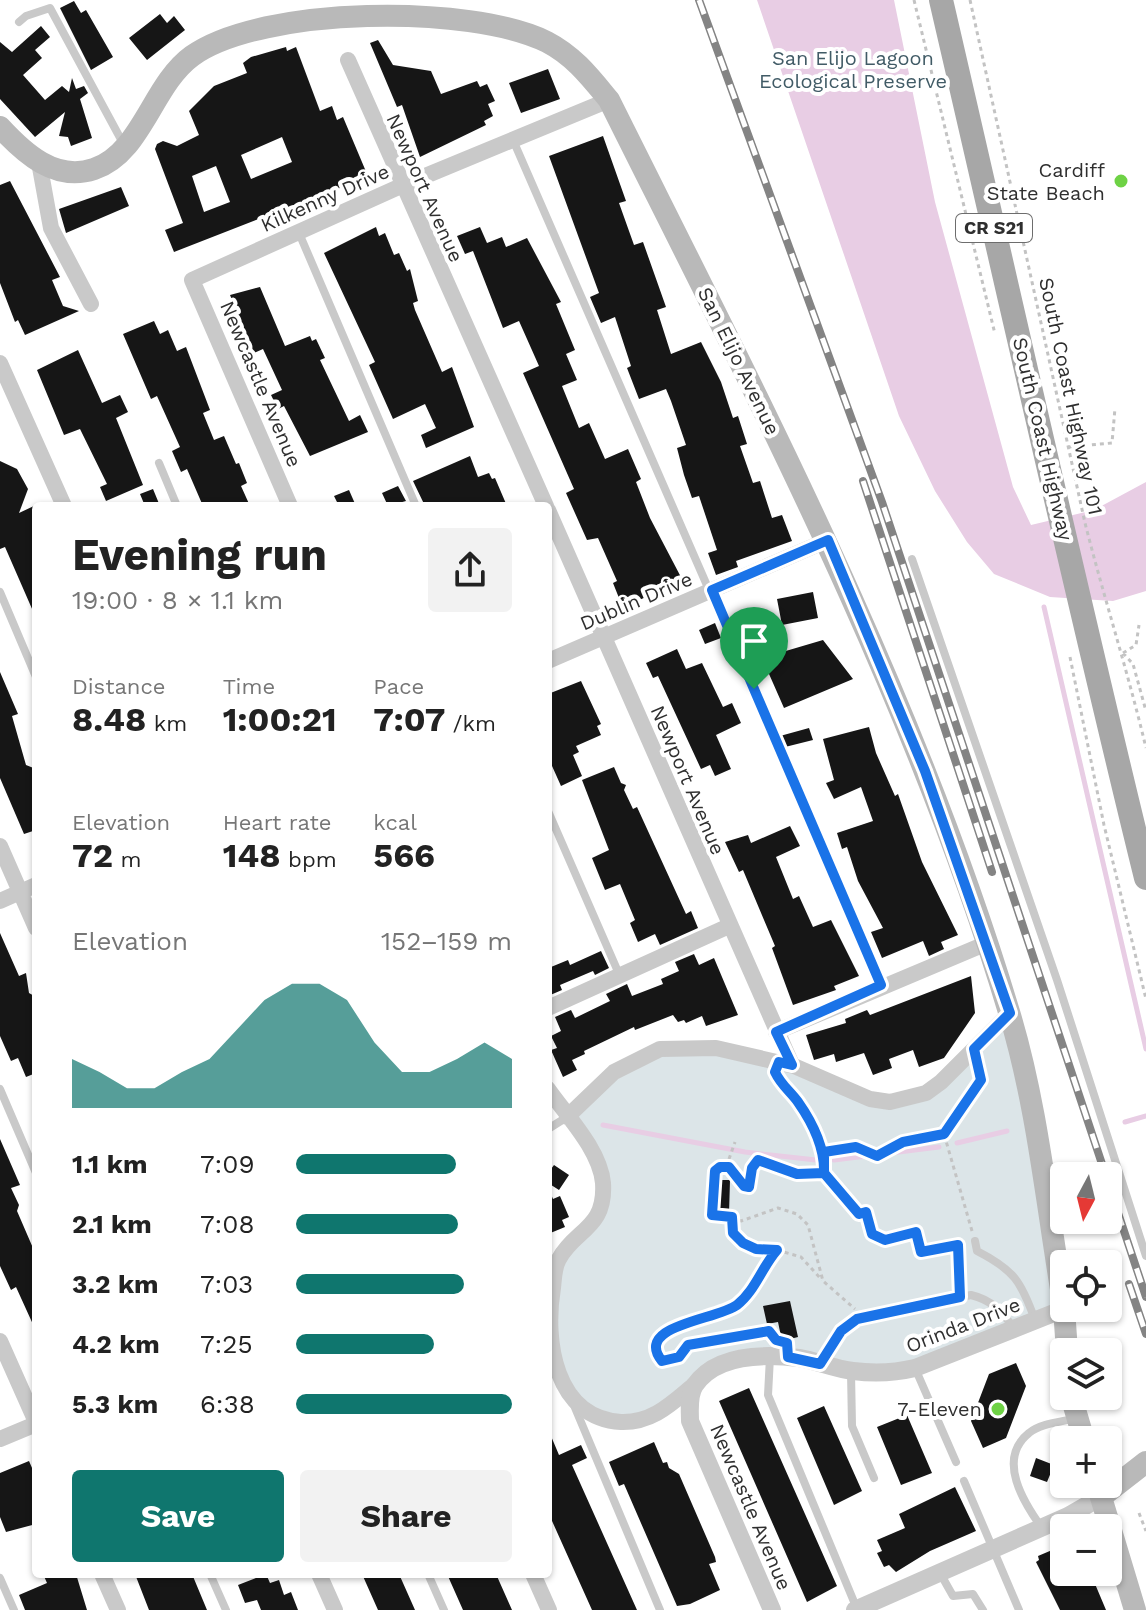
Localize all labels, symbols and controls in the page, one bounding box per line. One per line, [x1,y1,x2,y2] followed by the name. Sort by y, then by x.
[759,46,947,93] park label: San Elijo Lagoon Ecological Preserve
[382,110,468,266] street label: Newport Avenue
[987,158,1105,205] place label: Cardiff State Beach
[257,159,393,237] street label: Kilkenny Drive
[1112,172,1130,190] marker: Cardiff State Beach
[956,214,1032,242] road number: CR S21
[1034,275,1108,517] street label: South Coast Highway 101
[693,283,785,439] street label: San Elijo Avenue
[215,297,307,471] street label: Newcastle Avenue
[1008,335,1078,543] street label: South Coast Highway
[428,528,512,612] button: share
[72,529,327,581] text: Evening run
[576,567,696,635] street label: Dublin Drive
[72,585,283,615] text: 19:00 · 8 × 1.1 km
[720,607,788,689] pin
[732,619,776,663] icon: arrive
[72,674,166,699] text: Distance
[223,674,275,699] text: Time
[373,674,424,699] text: Pace
[72,699,146,739] text: 8.48
[223,699,337,739] text: 1:00:21
[373,699,445,739] text: 7:07
[646,702,730,858] street label: Newport Avenue
[146,711,187,736] text: km
[445,711,496,736] text: /km
[72,810,170,835] text: Elevation
[223,810,331,835] text: Heart rate
[373,810,417,835] text: kcal
[72,835,113,875] text: 72
[223,835,281,875] text: 148
[373,835,435,875] text: 566
[113,847,141,872] text: m
[281,847,337,872] text: bpm
[72,926,188,956] text: Elevation
[381,926,512,956] text: 152–159 m
[72,1149,147,1179] text: 1.1 km
[200,1149,255,1179] text: 7:09
[1050,1162,1122,1234] north arrow
[1050,1162,1122,1586] map controls
[72,1209,152,1239] text: 2.1 km
[200,1209,254,1239] text: 7:08
[1050,1250,1122,1322] button: locate
[72,1269,159,1299] text: 3.2 km
[200,1269,253,1299] text: 7:03
[902,1292,1024,1358] street label: Orinda Drive
[72,1329,160,1359] text: 4.2 km
[200,1329,253,1359] text: 7:25
[1050,1338,1122,1410] button: layers
[72,1389,158,1419] text: 5.3 km
[200,1389,255,1419] text: 6:38
[897,1397,982,1421] place label: 7-Eleven
[989,1400,1007,1418] marker: 7-Eleven
[705,1420,797,1594] street label: Newcastle Avenue
[1050,1426,1122,1498] button: +
[72,1470,284,1562] button: Save
[300,1470,512,1562] button: Share
[1050,1514,1122,1586] button: −

